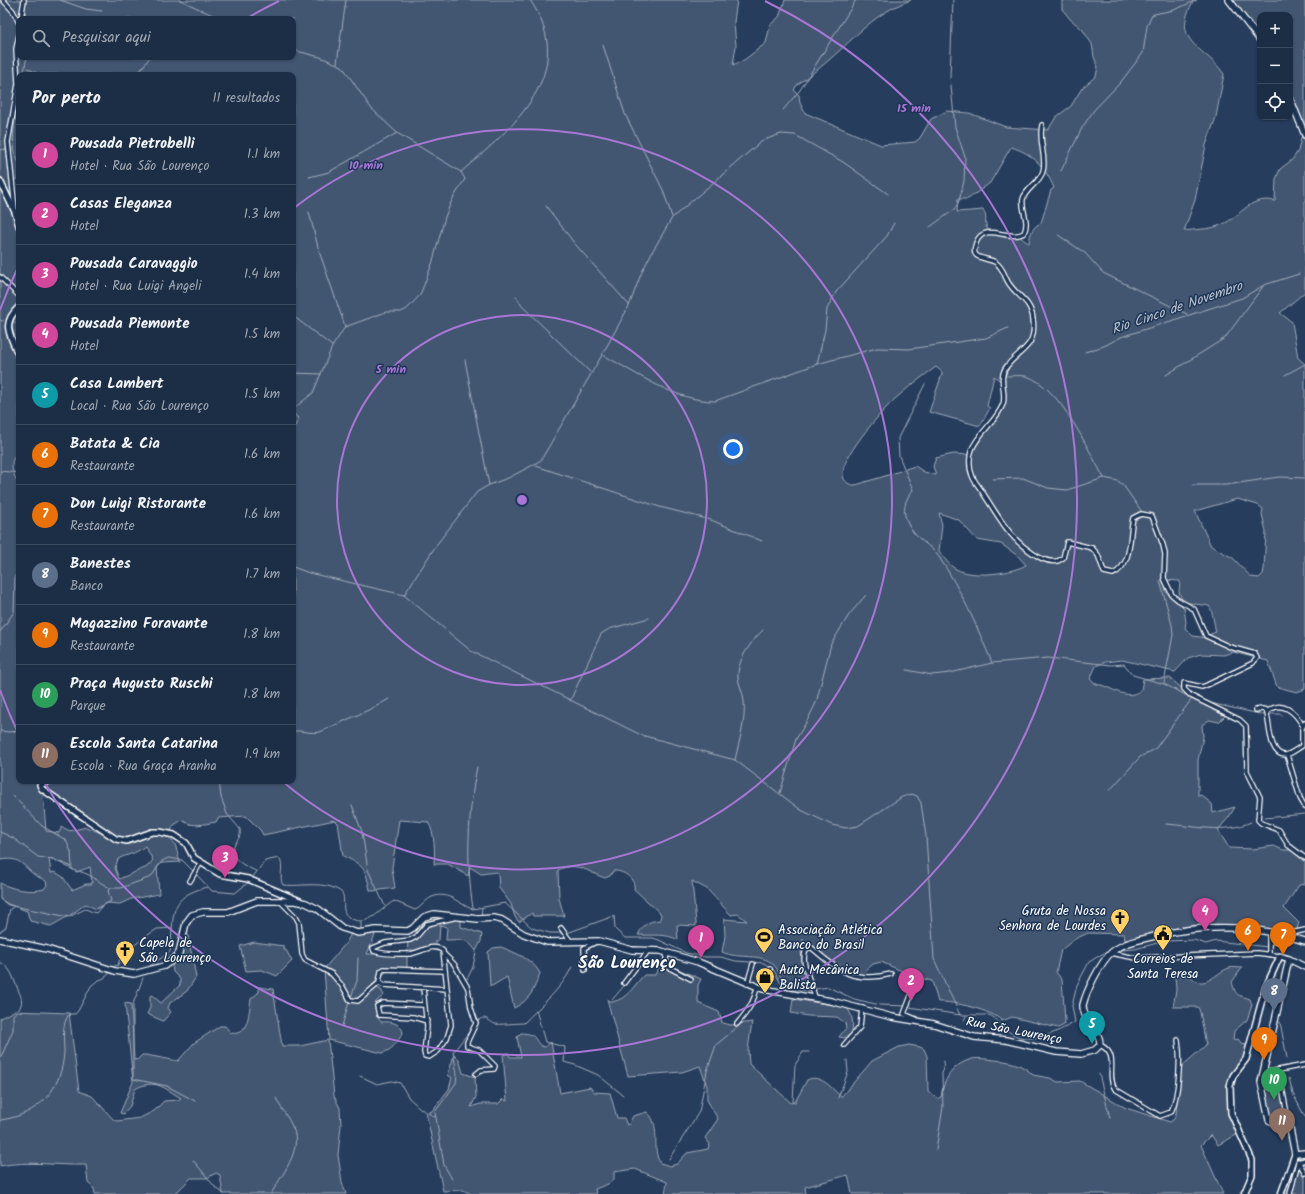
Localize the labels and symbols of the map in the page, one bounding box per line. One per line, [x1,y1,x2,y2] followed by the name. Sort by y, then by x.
[897,99,931,118] text: 15 min
[349,156,383,175] text: 10 min
[1109,275,1247,341] water label: Rio Cinco de Novembro
[375,360,406,379] text: 5 min
[723,439,743,459] your location
[515,493,529,507] centre of rings
[212,845,238,878] pin: 3
[1192,898,1218,931] pin: 4
[999,901,1106,937] place label: Gruta de Nossa Senhora de Lourdes
[1109,907,1131,935] church icon: Gruta de Nossa Senhora de Lourdes
[1235,918,1261,951] pin: 6
[778,920,883,956] place label: Associação Atlética Banco do Brasil
[1270,922,1296,955] pin: 7
[1152,923,1174,951] public building icon: Correios de Santa Teresa
[688,925,714,958] pin: 1
[753,926,775,954] sports icon: Associação Atlética Banco do Brasil
[139,933,211,969] place label: Capela de São Lourenço
[114,939,136,967] church icon: Capela de São Lourenço
[1128,949,1198,985] place label: Correios de Santa Teresa
[578,950,676,977] district label: São Lourenço
[779,960,859,996] place label: Auto Mecânica Balista
[754,966,776,994] shop icon: Auto Mecânica Balista
[898,968,924,1001] pin: 2
[1261,978,1287,1011] pin: 8
[964,1011,1064,1051] street label: Rua São Lourenço
[1079,1011,1105,1044] pin: 5
[1251,1027,1277,1060] pin: 9
[1261,1067,1287,1100] pin: 10
[1269,1108,1295,1141] pin: 11

